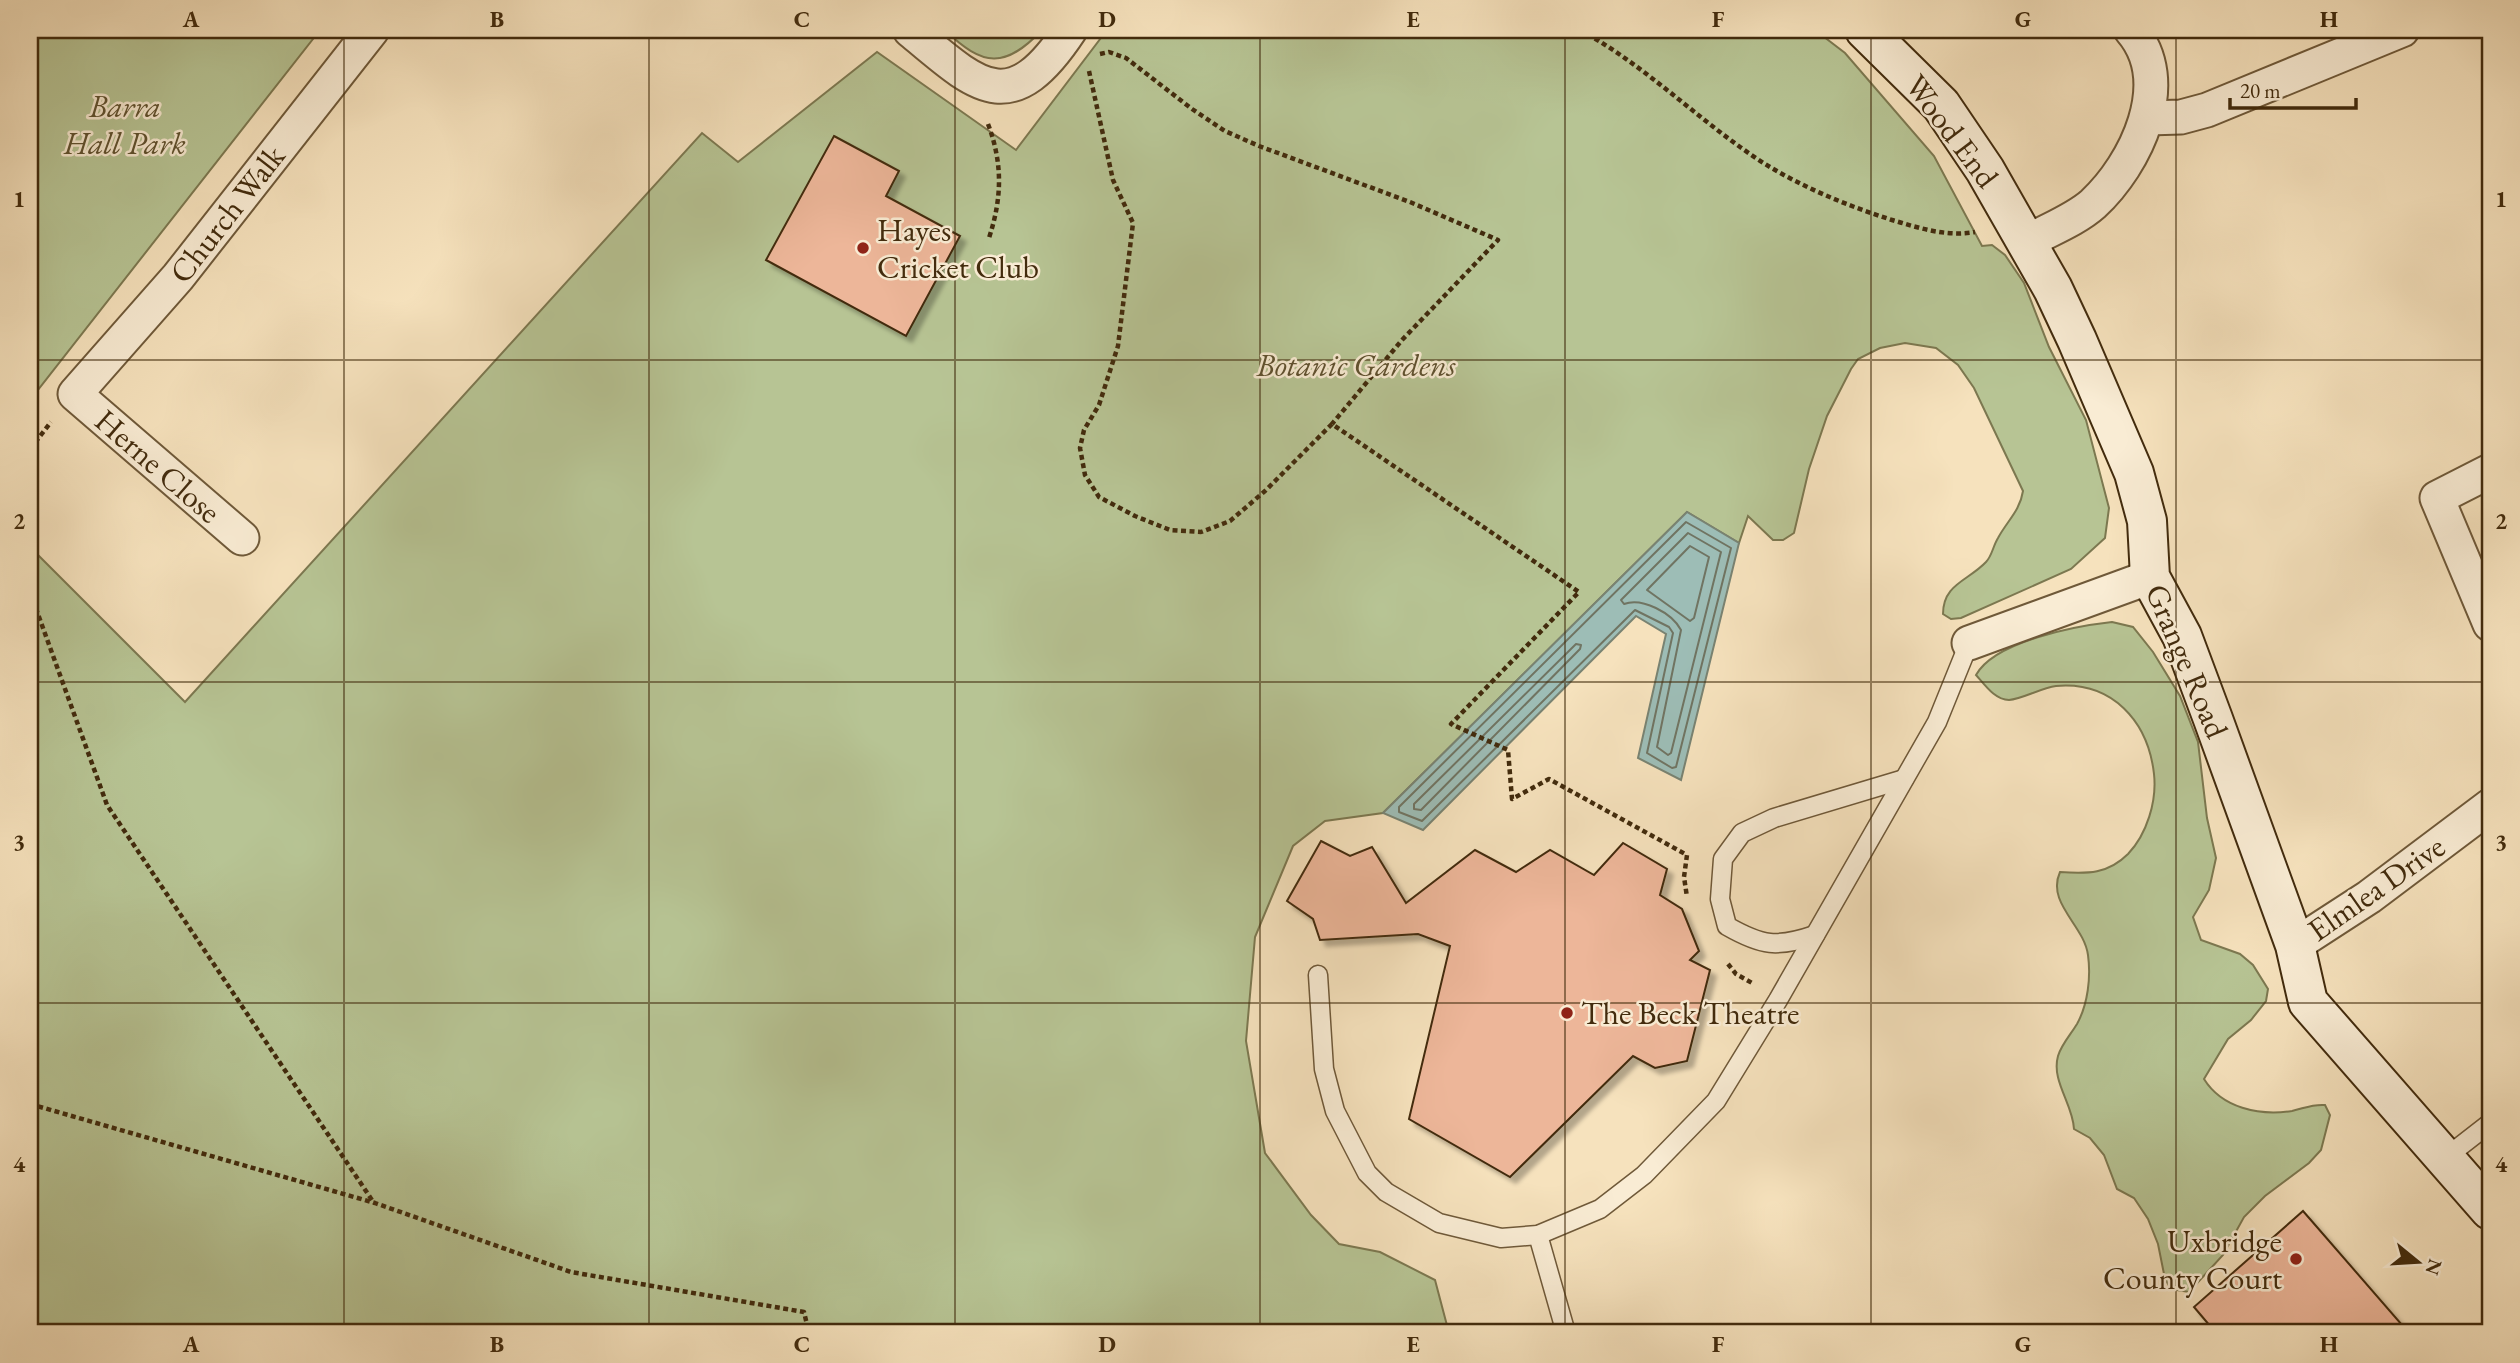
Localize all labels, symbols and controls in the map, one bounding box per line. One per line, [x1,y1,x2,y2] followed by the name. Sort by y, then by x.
[182,4,200,34] text: A
[490,4,504,34] text: B
[794,4,810,34] text: C
[1098,4,1116,34] text: D
[1406,4,1420,34] text: E
[1712,4,1725,34] text: F
[2015,4,2031,34] text: G
[2320,4,2338,34] text: H
[1896,66,2009,197] street label: Wood End
[2230,66,2356,110] scale bar
[2240,77,2281,104] text: 20 m
[63,85,186,164] park label: Barra Hall Park
[160,136,295,292] street label: Church Walk
[13,184,25,214] text: 1
[2495,184,2507,214] text: 1
[877,209,1039,288] place label: Hayes Cricket Club
[855,240,871,256] marker: Hayes Cricket Club
[1255,344,1456,386] park label: Botanic Gardens
[86,400,230,532] street label: Herne Close
[13,506,25,536] text: 2
[2495,506,2507,536] text: 2
[2136,578,2239,745] street label: Grange Road
[2299,825,2453,951] street label: Elmlea Drive
[13,827,25,857] text: 3
[2495,827,2507,857] text: 3
[1581,992,1800,1034] place label: The Beck Theatre
[1559,1005,1575,1021] marker: The Beck Theatre
[13,1149,26,1179] text: 4
[2495,1149,2508,1179] text: 4
[2103,1220,2282,1299] place label: Uxbridge County Court
[2384,1226,2454,1296] north arrow
[2288,1251,2304,1267] marker: Uxbridge County Court
[2419,1256,2448,1279] text: N
[182,1329,200,1359] text: A
[490,1329,504,1359] text: B
[794,1329,810,1359] text: C
[1098,1329,1116,1359] text: D
[1406,1329,1420,1359] text: E
[1712,1329,1725,1359] text: F
[2015,1329,2031,1359] text: G
[2320,1329,2338,1359] text: H

